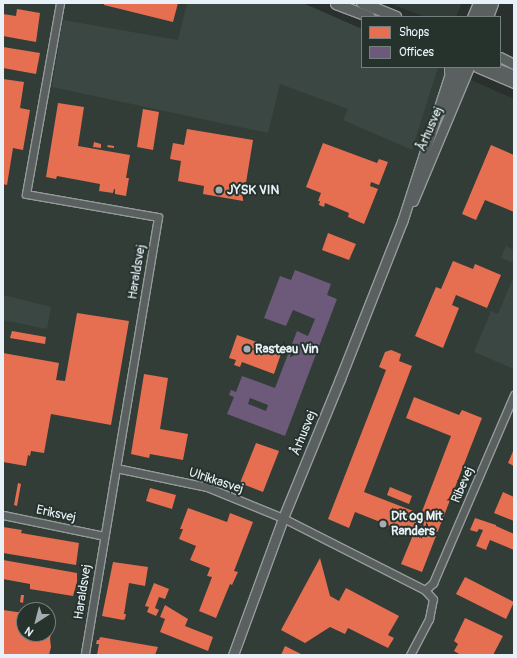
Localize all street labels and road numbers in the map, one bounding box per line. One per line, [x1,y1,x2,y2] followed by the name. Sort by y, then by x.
[414,104,446,154] street label: Århusvej
[125,243,149,301] street label: Haraldsvej
[288,408,320,458] street label: Århusvej
[187,465,245,497] street label: Ulrikkasvej
[448,465,478,505] street label: Ribevej
[35,502,77,526] street label: Eriksvej
[71,563,95,621] street label: Haraldsvej

